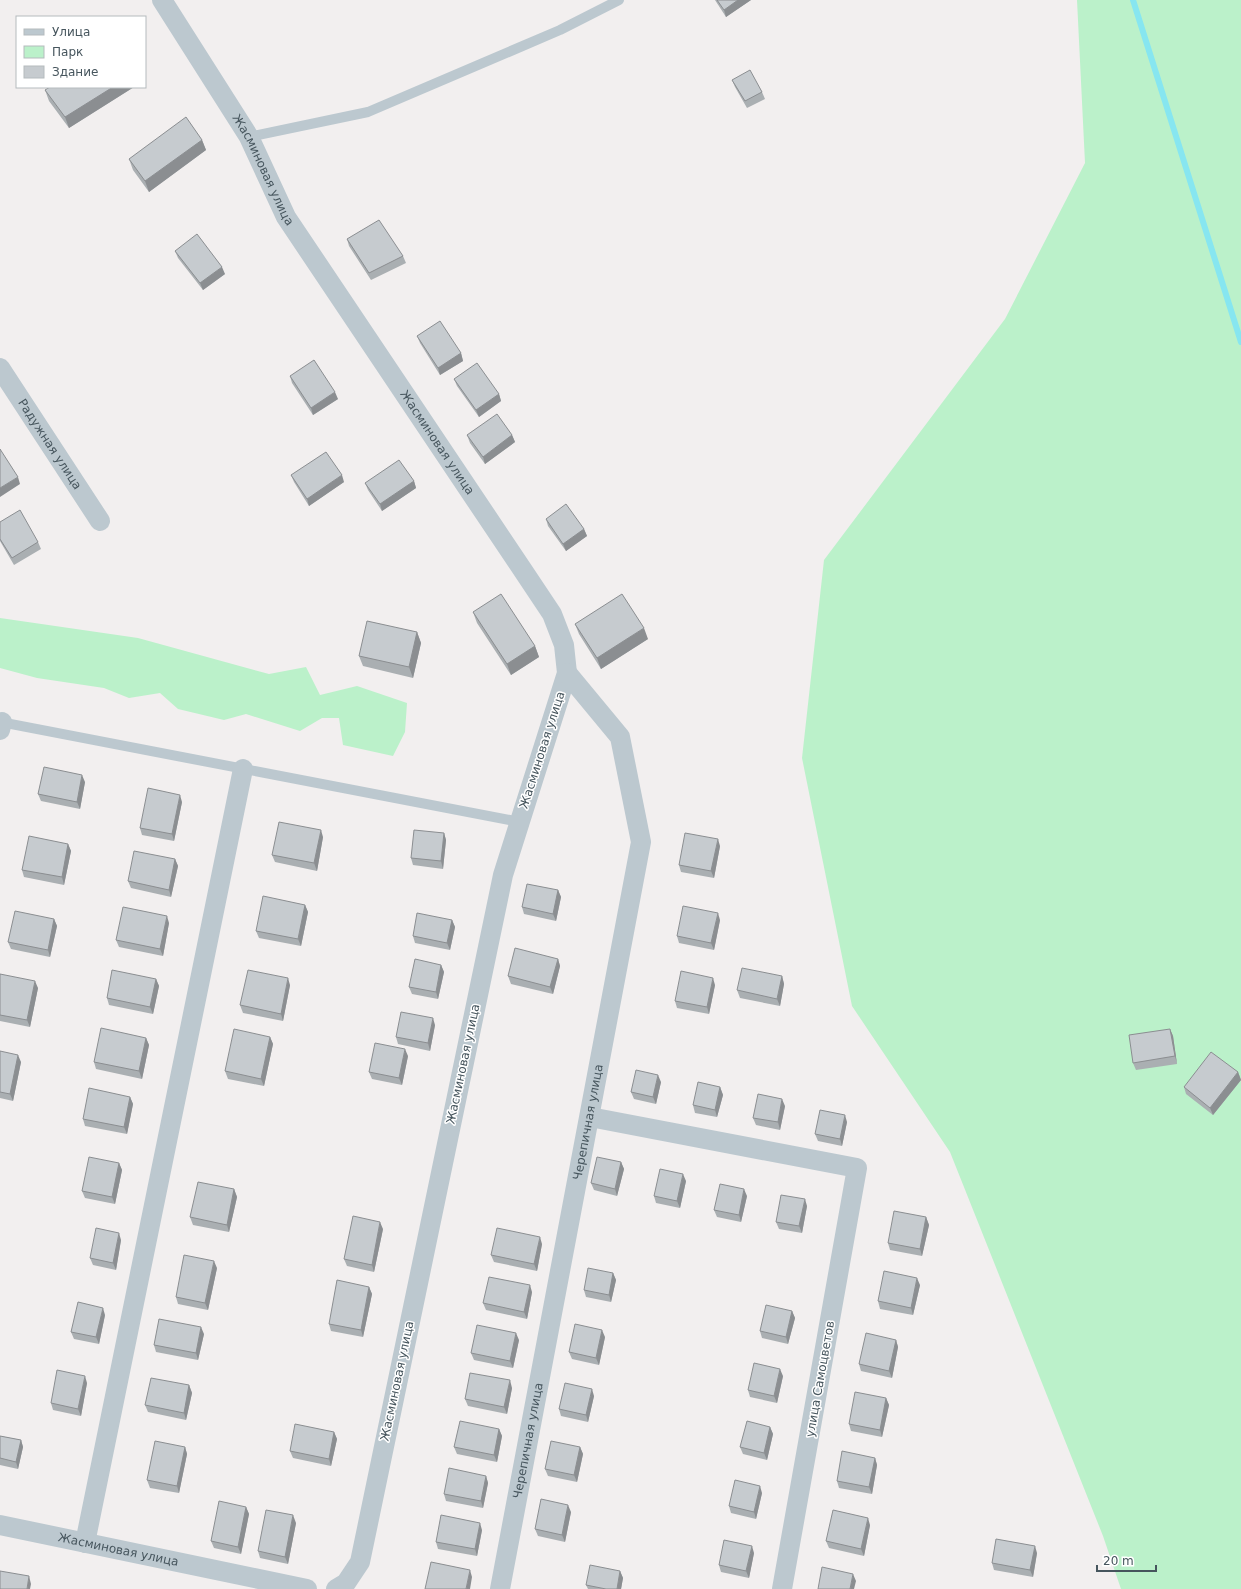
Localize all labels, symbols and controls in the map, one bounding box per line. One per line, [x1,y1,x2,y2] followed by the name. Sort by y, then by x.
[16,16,146,88] legend
[52,25,90,39] text: Улица
[52,45,83,59] text: Парк
[52,65,98,79] text: Здание
[229,112,297,228] street label: Жасминовая улица
[397,388,477,497] street label: Жасминовая улица
[15,396,84,492] street label: Радужная улица
[516,690,568,810] street label: Жасминовая улица
[443,1003,483,1125] street label: Жасминовая улица
[570,1063,606,1181] street label: Черепичная улица
[377,1320,417,1442] street label: Жасминовая улица
[803,1320,837,1438] street label: улица Самоцветов
[510,1381,546,1500] street label: Черепичная улица
[57,1530,180,1569] street label: Жасминовая улица
[1097,1547,1156,1573] scale bar
[1103,1554,1134,1568] text: 20 m

